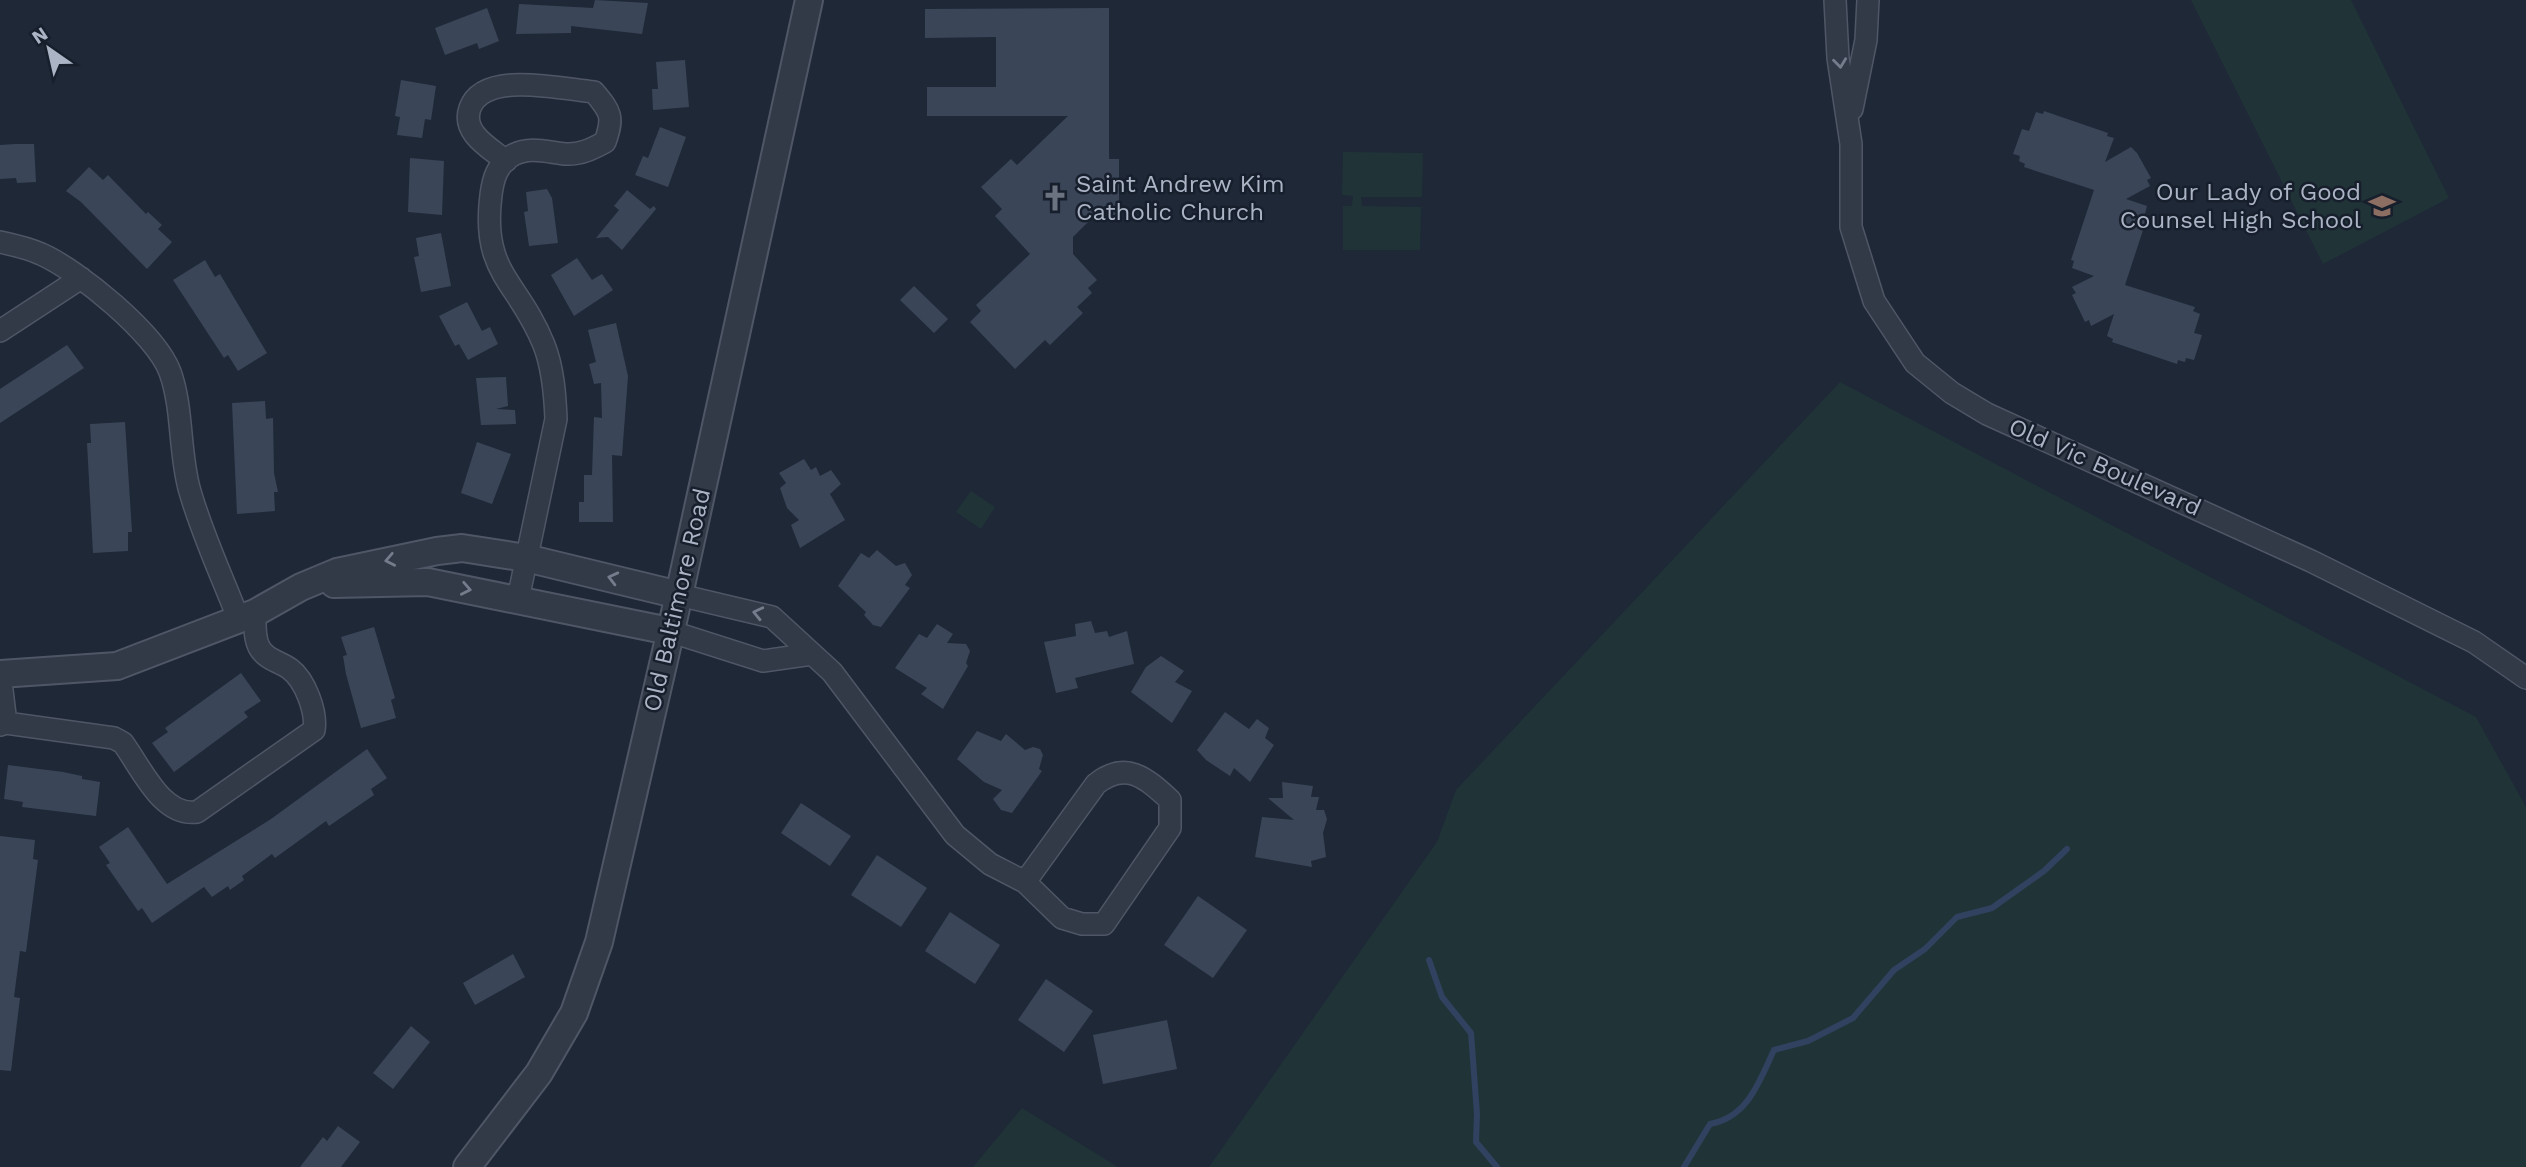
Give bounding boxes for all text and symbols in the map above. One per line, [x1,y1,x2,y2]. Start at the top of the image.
north arrow [14,14,84,84]
text: N [28,22,52,49]
one-way arrow [1832,57,1847,69]
place label: Saint Andrew Kim Catholic Church [1076,170,1285,226]
place label: Our Lady of Good Counsel High School [2120,178,2362,234]
church icon: Saint Andrew Kim Catholic Church [1040,183,1070,213]
school or university icon: Our Lady of Good Counsel High School [2367,191,2397,221]
street label: Old Vic Boulevard [2005,412,2205,522]
street label: Old Baltimore Road [638,486,716,714]
one-way arrow [384,552,396,567]
one-way arrow [607,572,619,587]
one-way arrow [460,581,472,596]
one-way arrow [753,607,765,622]

